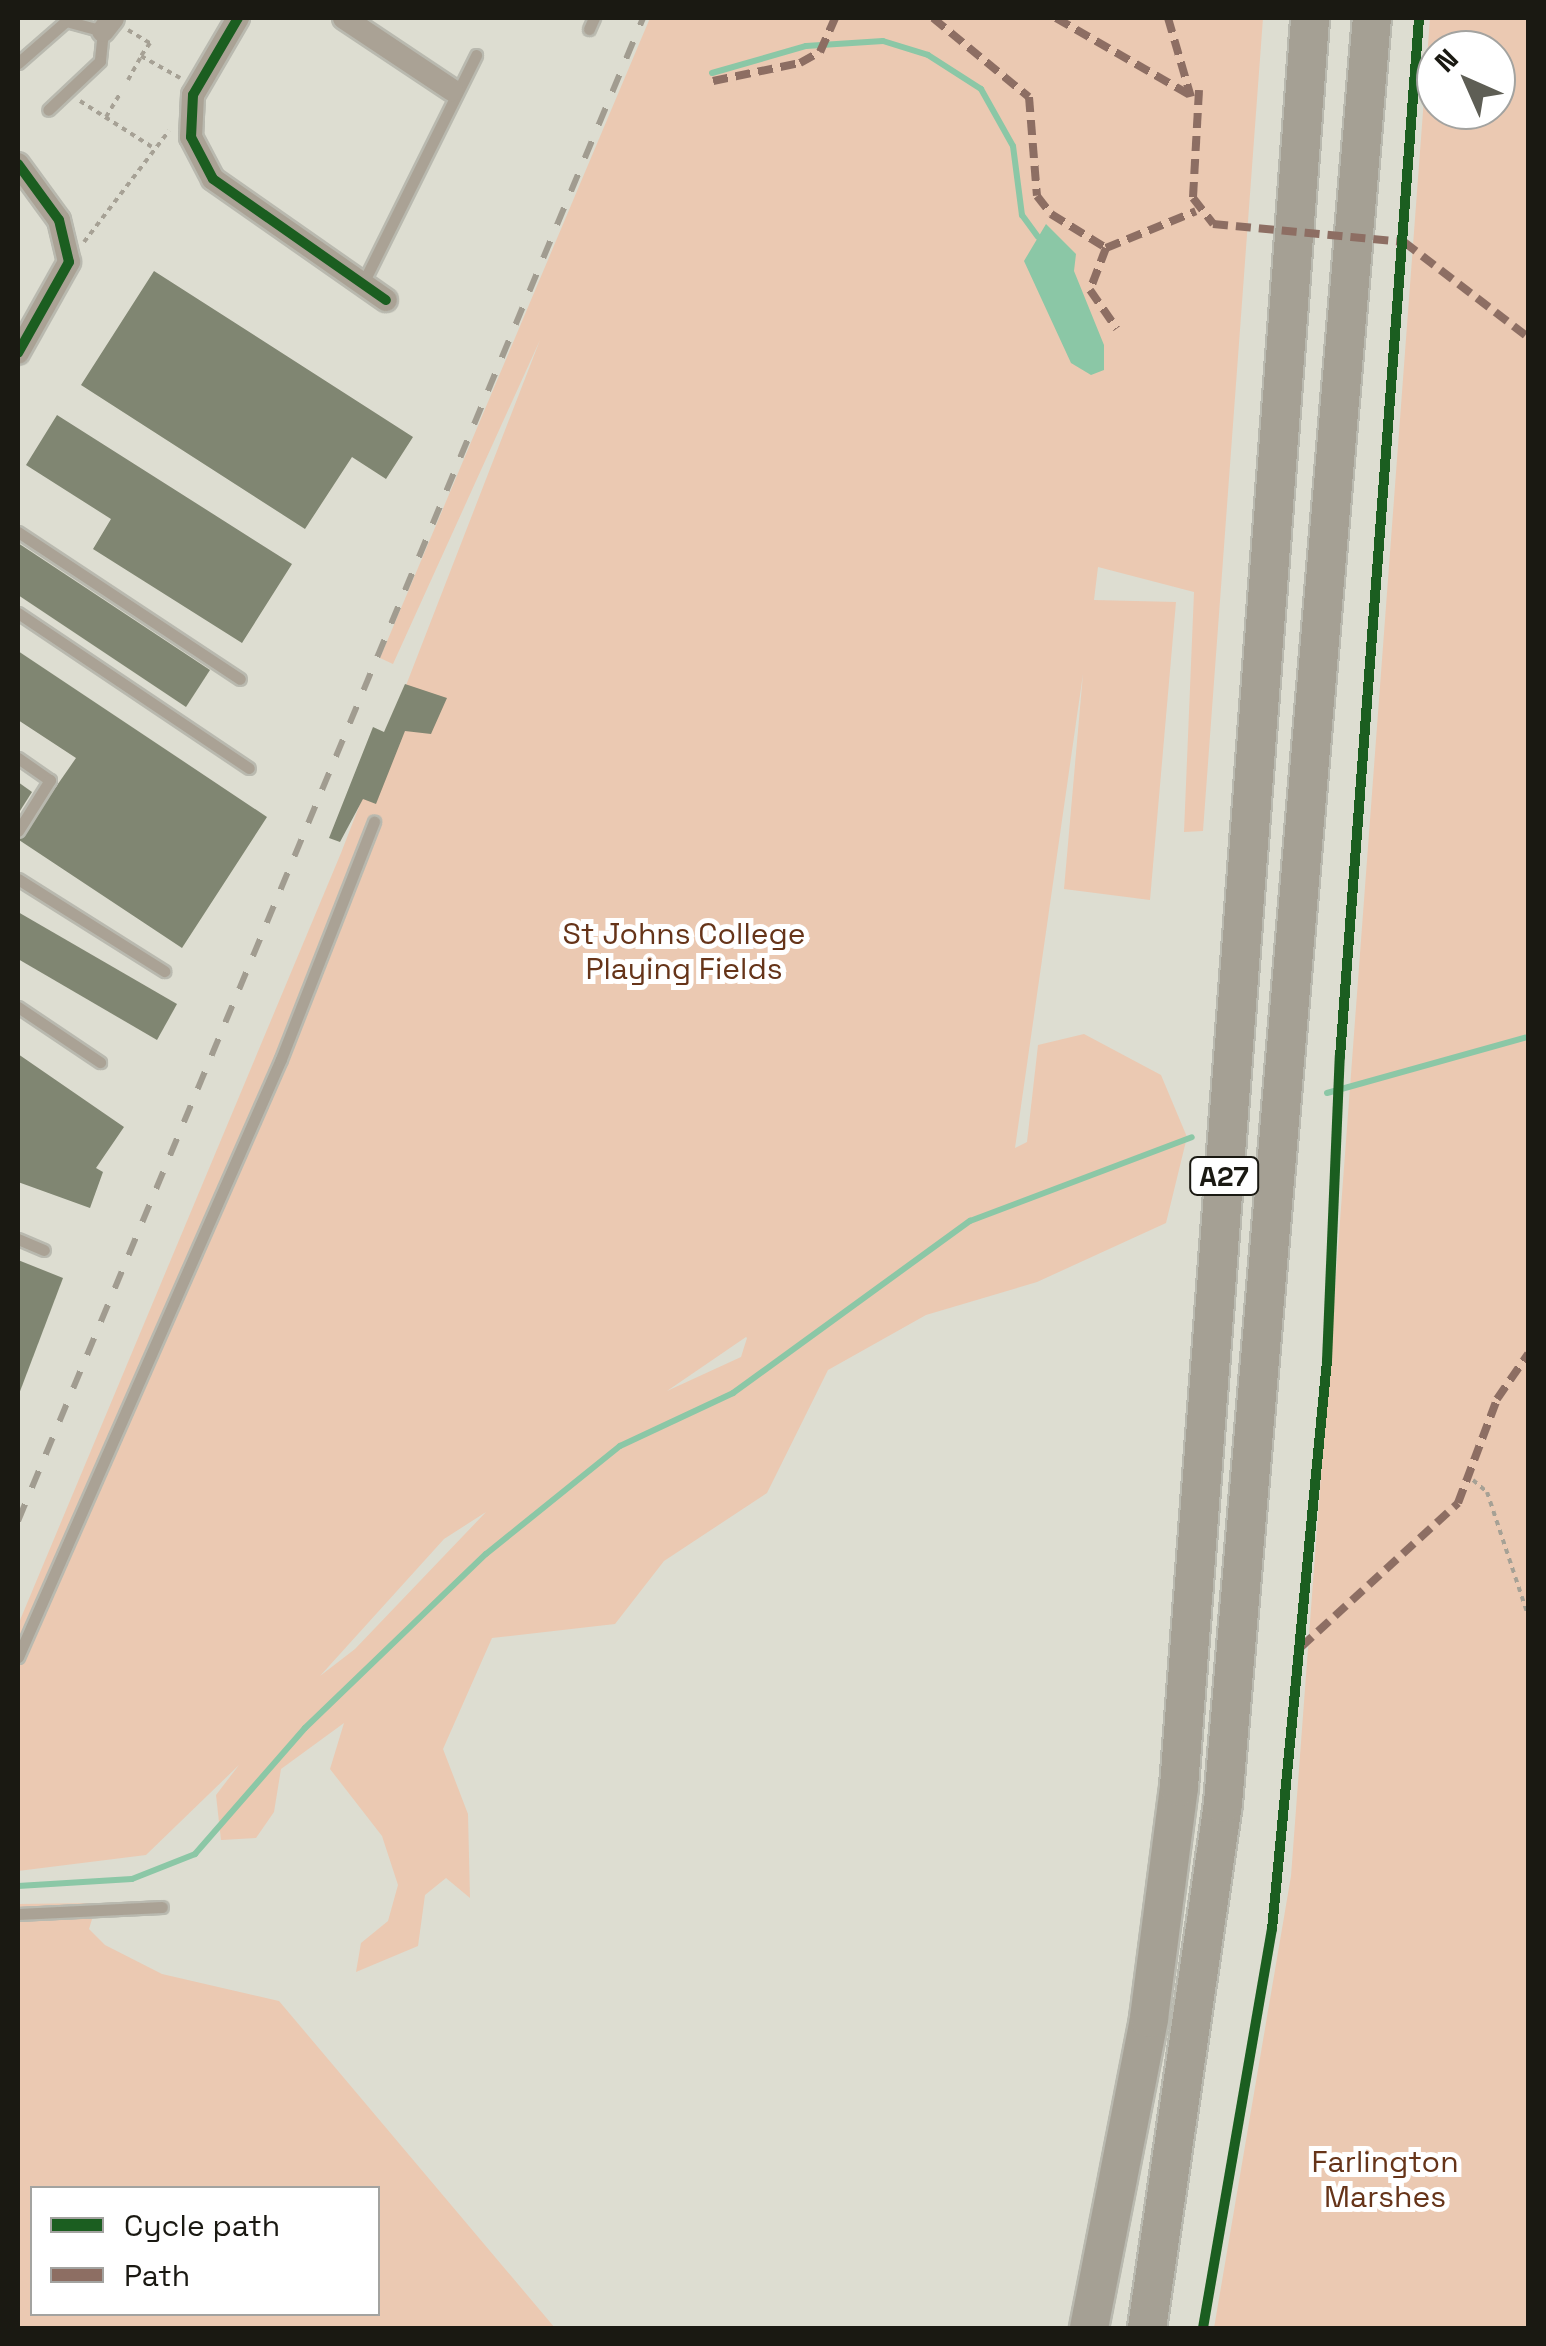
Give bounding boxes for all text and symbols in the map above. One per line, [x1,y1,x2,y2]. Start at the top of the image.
north arrow [1416,30,1516,130]
text: N [1427,41,1466,80]
park label: St Johns College Playing Fields [562,916,806,986]
road number: A27 [1189,1153,1259,1199]
park label: Farlington Marshes [1311,2144,1459,2214]
legend [30,2186,380,2316]
text: Cycle path [124,2206,280,2245]
text: Path [124,2256,190,2295]

